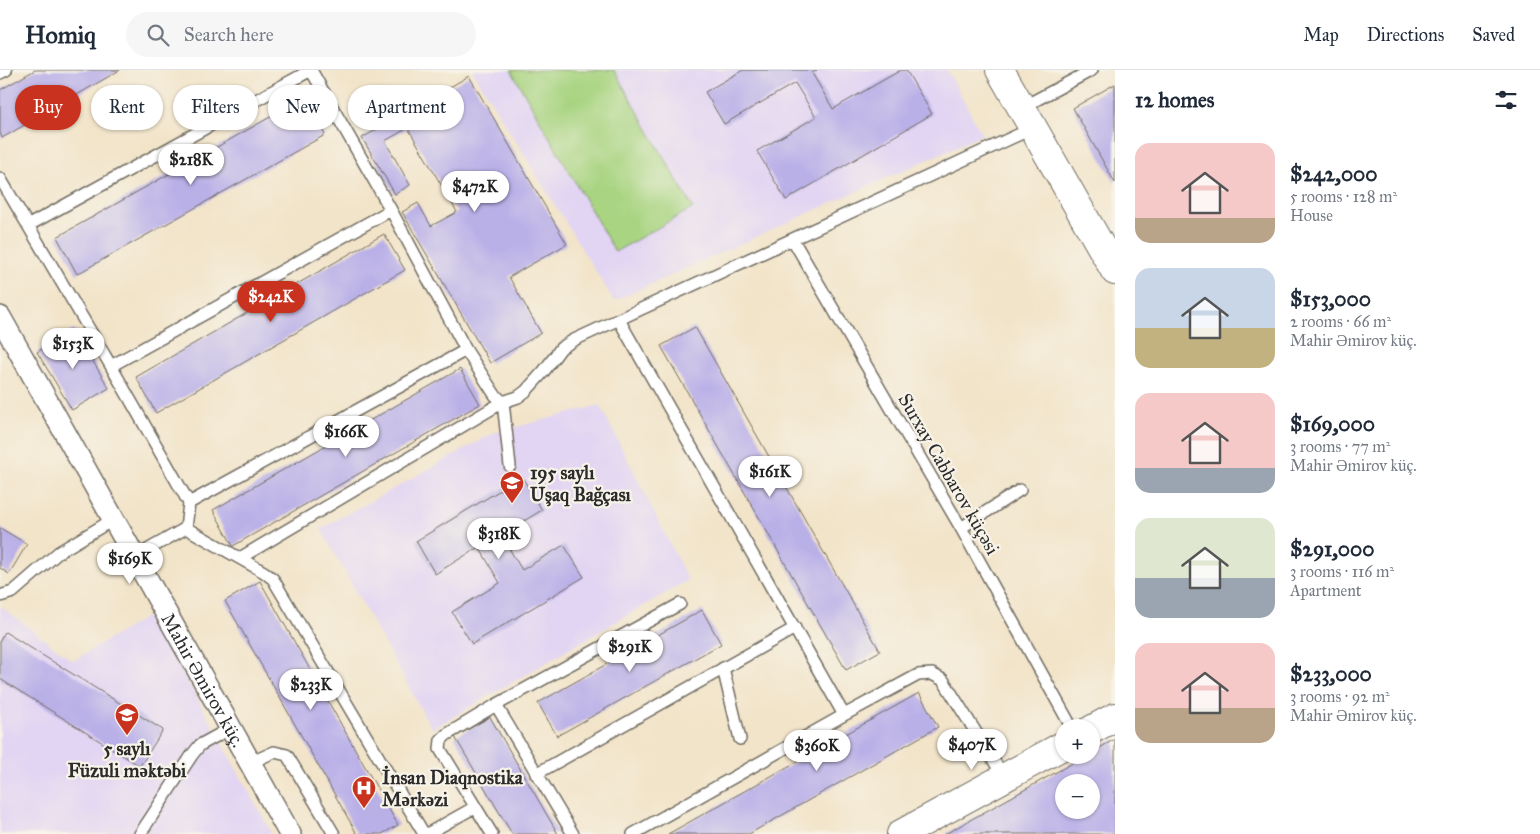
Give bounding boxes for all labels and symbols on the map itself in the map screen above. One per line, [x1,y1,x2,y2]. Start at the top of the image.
pin: $218K [156,144,226,186]
pin: $472K [440,170,510,213]
pin: $242K [236,280,306,323]
pin: $153K [38,328,108,370]
street label: Surxay Cabbarov küçəsi [893,389,1005,559]
pin: $166K [311,416,381,458]
pin: $161K [735,456,805,498]
place label: 195 saylı Uşaq Bağçası [530,461,632,507]
school or university icon: 195 saylı Uşaq Bağçası [499,470,525,504]
pin: $318K [464,518,534,560]
pin: $169K [95,542,165,585]
street label: Mahir Əmirov küç. [157,609,250,751]
pin: $291K [595,630,665,673]
pin: $233K [276,668,346,711]
school or university icon: 5 saylı Füzuli məktəbi [114,702,140,736]
pin: $407K [937,728,1007,771]
pin: $360K [782,730,852,772]
place label: 5 saylı Füzuli məktəbi [68,737,187,782]
place label: İnsan Diaqnostika Mərkəzi [382,765,524,811]
hospital icon: İnsan Diaqnostika Mərkəzi [351,775,377,809]

